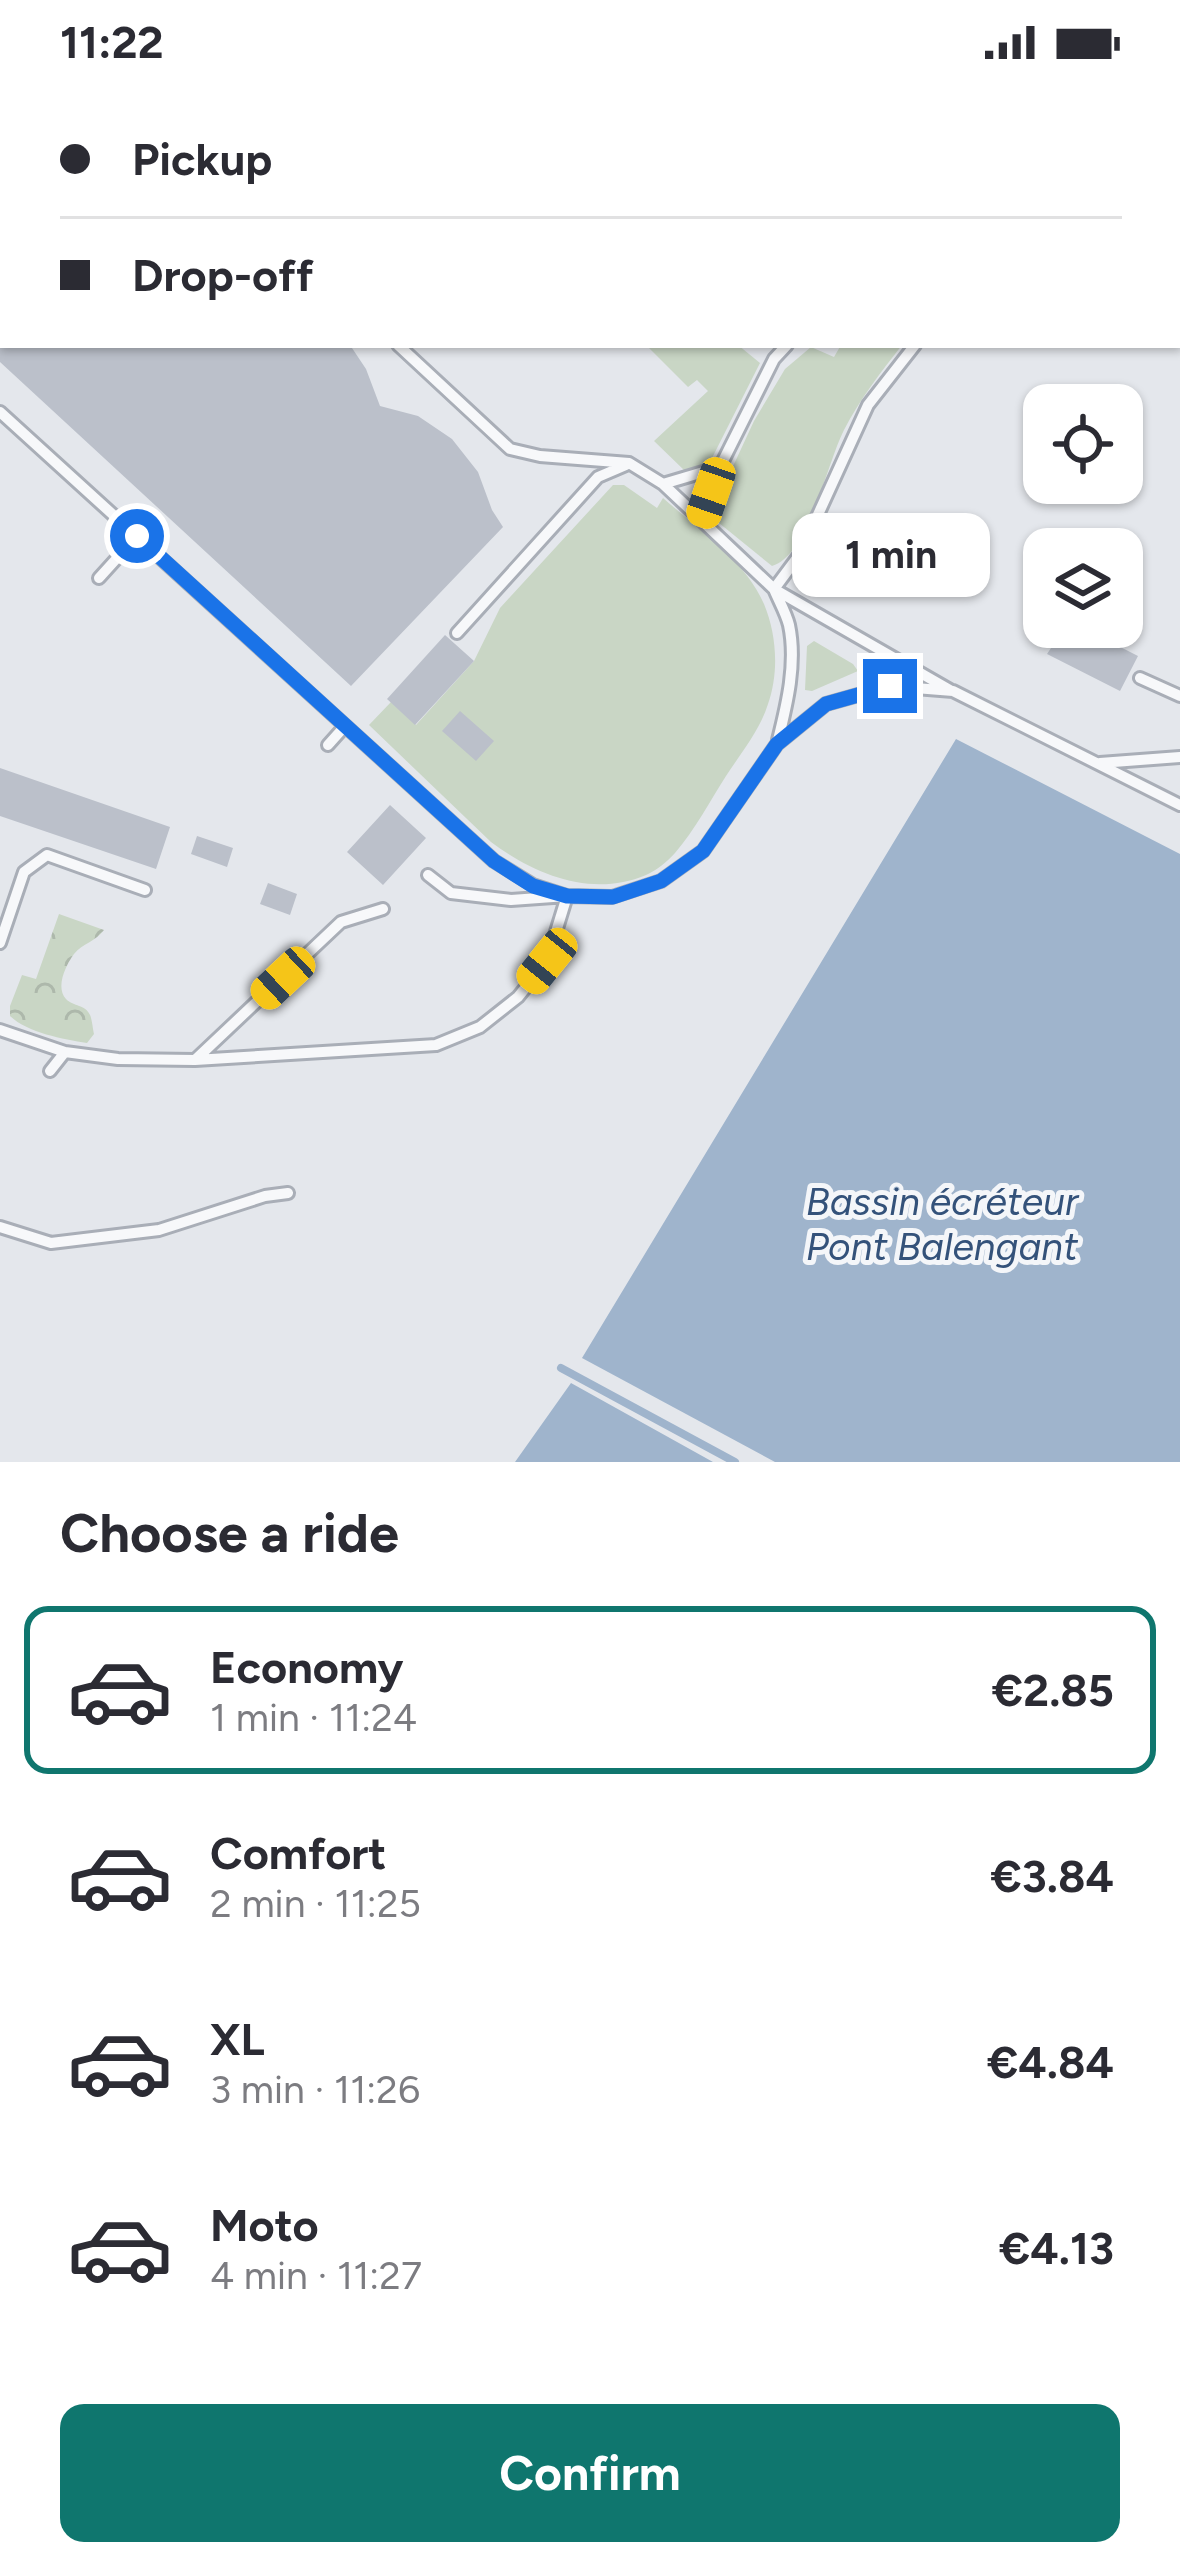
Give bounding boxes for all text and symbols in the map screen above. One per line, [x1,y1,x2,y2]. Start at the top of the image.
text: 11:22 [60,15,164,69]
text: Pickup [132,132,272,186]
text: Drop-off [132,248,314,302]
map controls [1023,384,1143,648]
button: locate [1023,384,1143,504]
car [682,453,740,533]
route start [110,509,164,563]
callout: 1 min [791,512,989,596]
button: layers [1023,528,1143,648]
text: 1 min [845,531,937,578]
route end [863,659,917,713]
car [510,922,584,1000]
car [244,940,322,1016]
water label: Bassin écréteur Pont Balengant [806,1178,1080,1270]
text: Choose a ride [60,1501,399,1566]
icon: car [66,1636,174,1744]
text: Economy [210,1640,403,1694]
text: €2.85 [992,1663,1114,1717]
text: 1 min · 11:24 [210,1694,417,1741]
icon: car [66,1822,174,1930]
text: Comfort [210,1826,386,1880]
text: €3.84 [991,1849,1114,1903]
text: 2 min · 11:25 [210,1880,421,1927]
icon: car [66,2008,174,2116]
text: XL [210,2012,265,2066]
text: €4.84 [987,2035,1114,2089]
text: 3 min · 11:26 [210,2066,420,2113]
icon: car [66,2194,174,2302]
text: Moto [210,2198,319,2252]
text: €4.13 [999,2221,1114,2275]
text: 4 min · 11:27 [210,2252,422,2299]
button: Confirm [60,2404,1120,2542]

